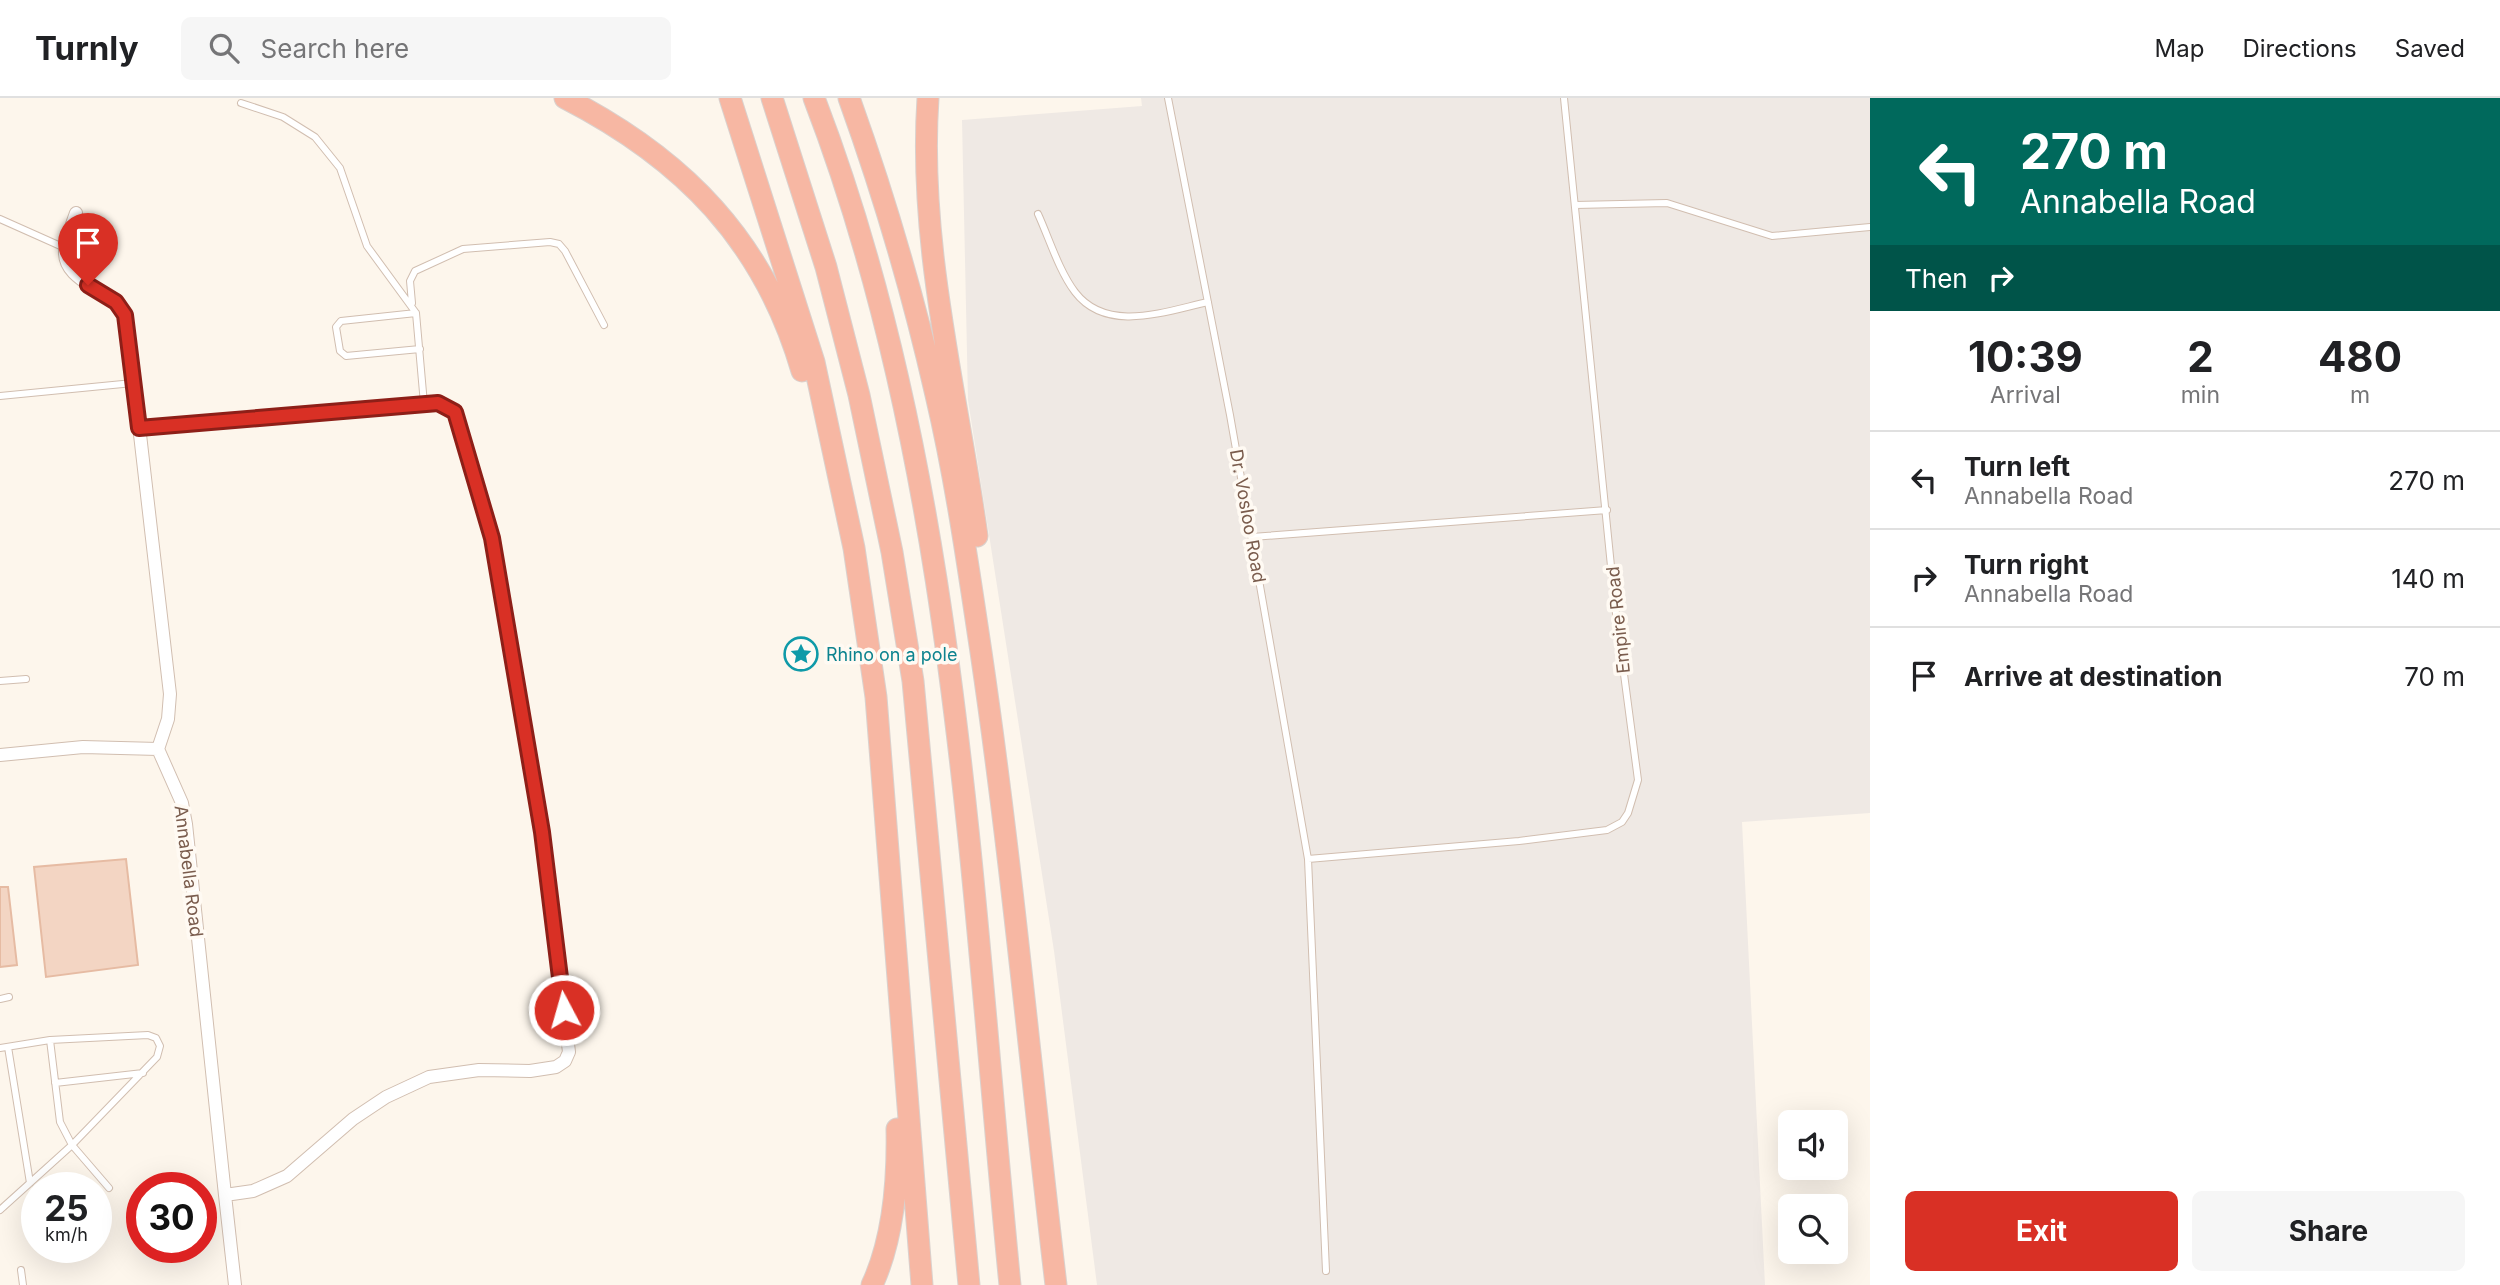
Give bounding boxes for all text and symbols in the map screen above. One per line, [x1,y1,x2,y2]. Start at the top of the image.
search box [181,17,671,80]
text: Turnly [35,28,139,68]
icon: search [205,29,243,67]
text: Search here [261,33,409,64]
text: Map [2155,34,2204,63]
text: Directions [2242,34,2357,63]
text: Saved [2395,34,2465,63]
text: 270 m [2020,122,2168,181]
icon: left [1905,126,1996,217]
text: Annabella Road [2020,182,2256,221]
pin [58,213,118,285]
icon: arrive [69,224,107,262]
icon: right [1982,259,2020,297]
text: Then [1905,263,1968,294]
text: 10:39 [1968,331,2083,382]
text: 2 [2187,331,2214,382]
text: 480 [2318,331,2402,382]
text: Arrival [1990,381,2061,409]
text: min [2181,381,2220,409]
text: m [2350,381,2370,409]
street label: Dr. Vosloo Road [1226,448,1270,584]
text: Turn left [1964,451,2070,482]
icon: left [1905,461,1943,499]
text: 270 m [2388,465,2465,496]
text: Annabella Road [1964,482,2133,510]
text: Turn right [1964,549,2089,580]
icon: right [1905,559,1943,597]
text: 140 m [2391,563,2465,594]
street label: Empire Road [1602,565,1634,675]
text: Annabella Road [1964,580,2133,608]
place icon: Rhino on a pole [782,635,820,673]
place label: Rhino on a pole [826,644,957,665]
icon: arrive [1905,657,1943,695]
text: Arrive at destination [1964,661,2223,692]
text: 70 m [2404,661,2465,692]
street label: Annabella Road [170,804,208,938]
position arrow [527,973,601,1047]
map controls [1778,1110,1848,1264]
button: sound [1778,1110,1848,1180]
speed limit sign: 30 [126,1172,217,1263]
text: 25 [44,1187,89,1229]
button: Exit [1905,1191,2178,1271]
button: Share [2192,1191,2465,1271]
button: search [1778,1194,1848,1264]
text: km/h [45,1224,88,1245]

